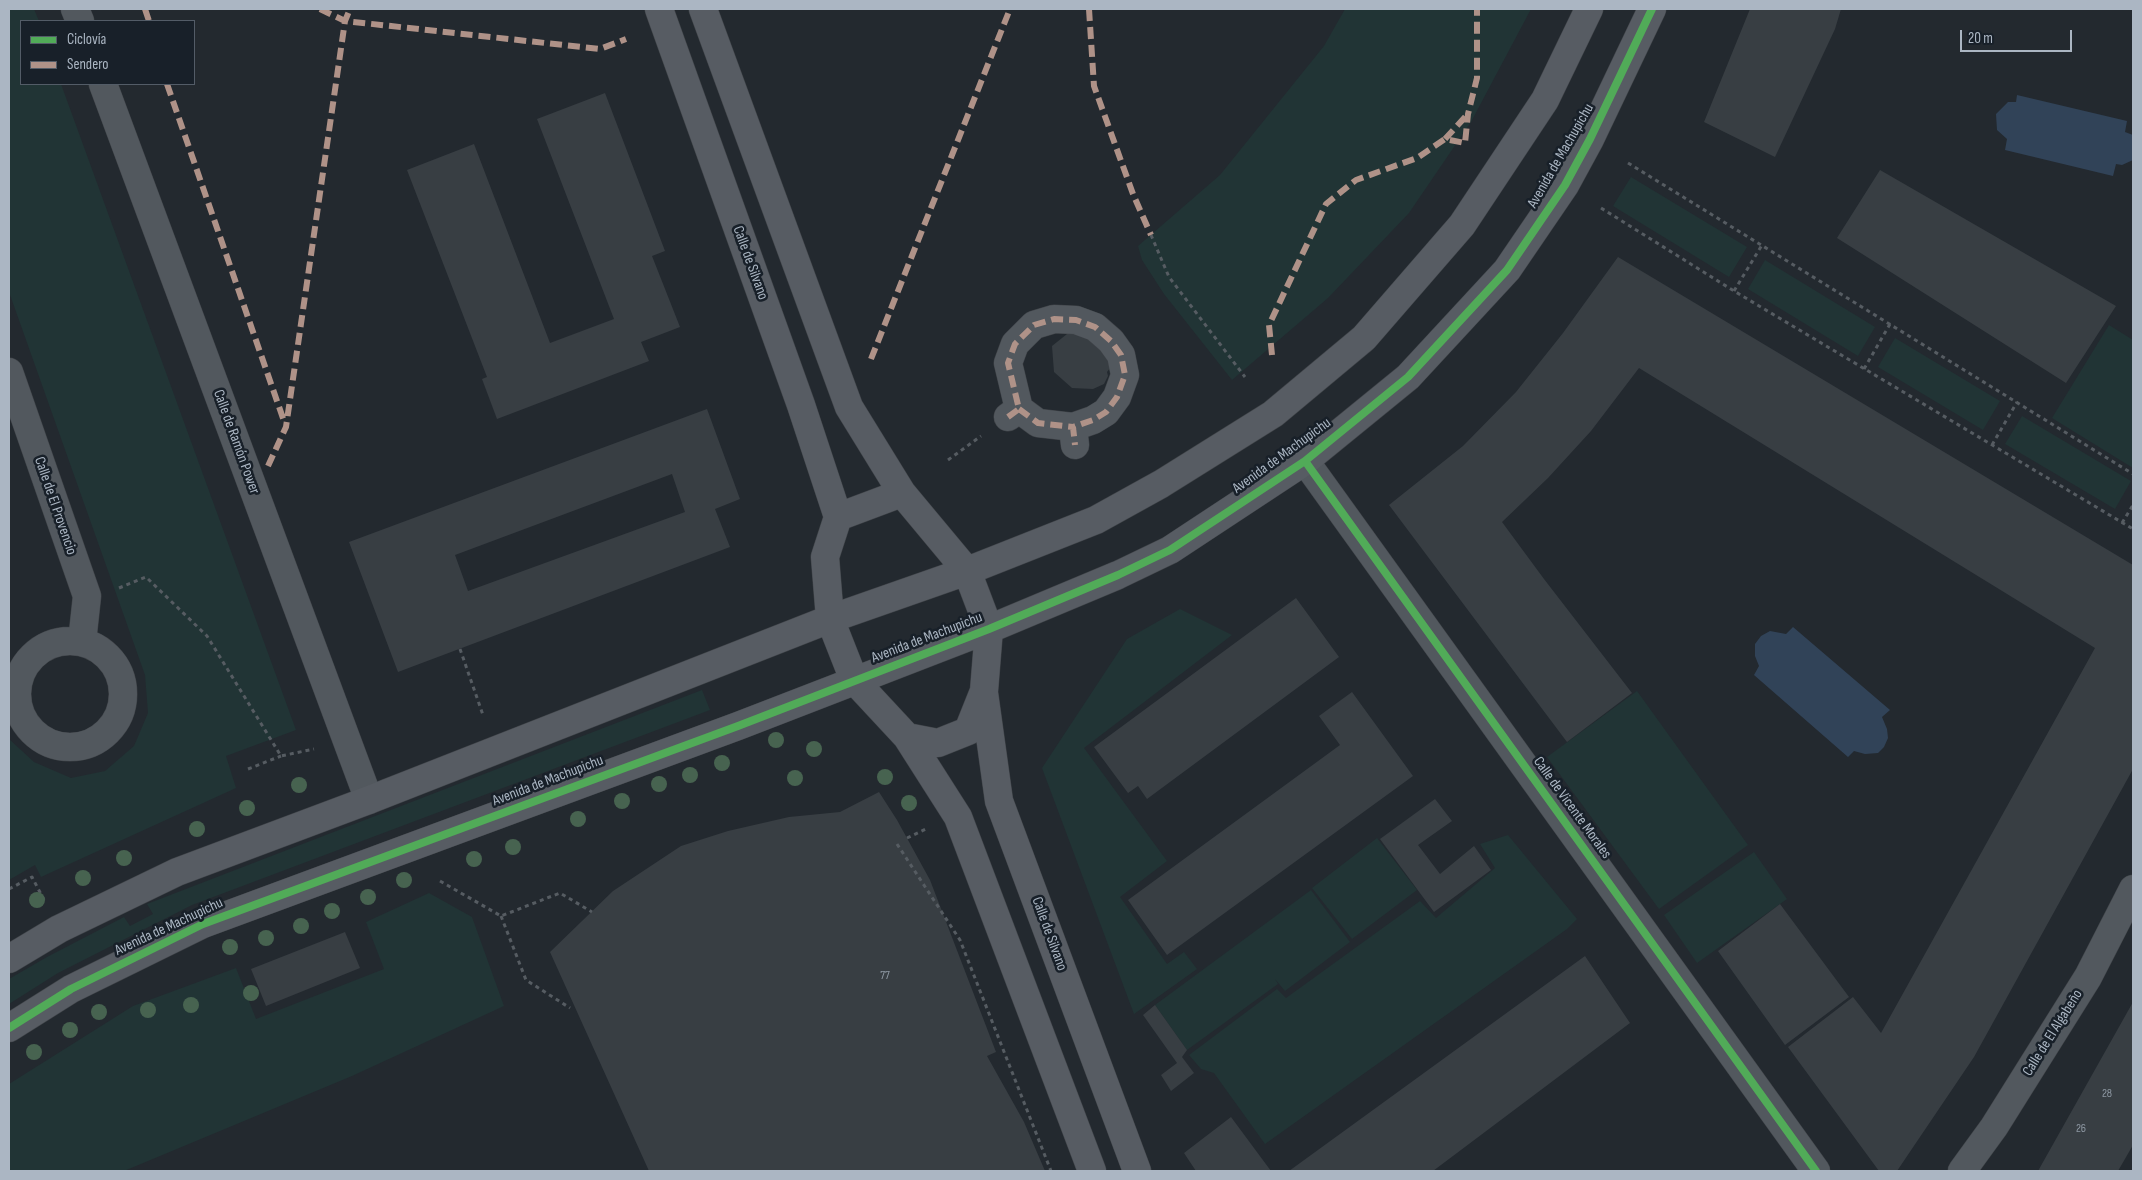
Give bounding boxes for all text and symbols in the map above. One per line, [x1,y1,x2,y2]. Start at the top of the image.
legend [20,20,195,85]
scale bar [1962,20,2074,52]
text: 20 m [1968,29,1993,48]
text: Ciclovía [67,30,106,49]
text: Sendero [67,55,108,74]
street label: Avenida de Machupichu [1524,101,1598,211]
street label: Calle de Silvano [728,224,772,302]
street label: Calle de Ramón Power [209,387,263,497]
street label: Avenida de Machupichu [1229,414,1335,498]
street label: Calle de El Provencio [30,455,80,557]
street label: Avenida de Machupichu [869,609,985,667]
street label: Avenida de Machupichu [490,752,606,810]
street label: Calle de Vicente Morales [1529,754,1615,862]
street label: Avenida de Machupichu [112,894,226,960]
street label: Calle de Silvano [1027,895,1071,973]
house number: 77 [880,969,890,983]
street label: Calle de El Algabeño [2019,986,2087,1080]
house number: 28 [2102,1087,2112,1101]
house number: 26 [2076,1122,2086,1136]

